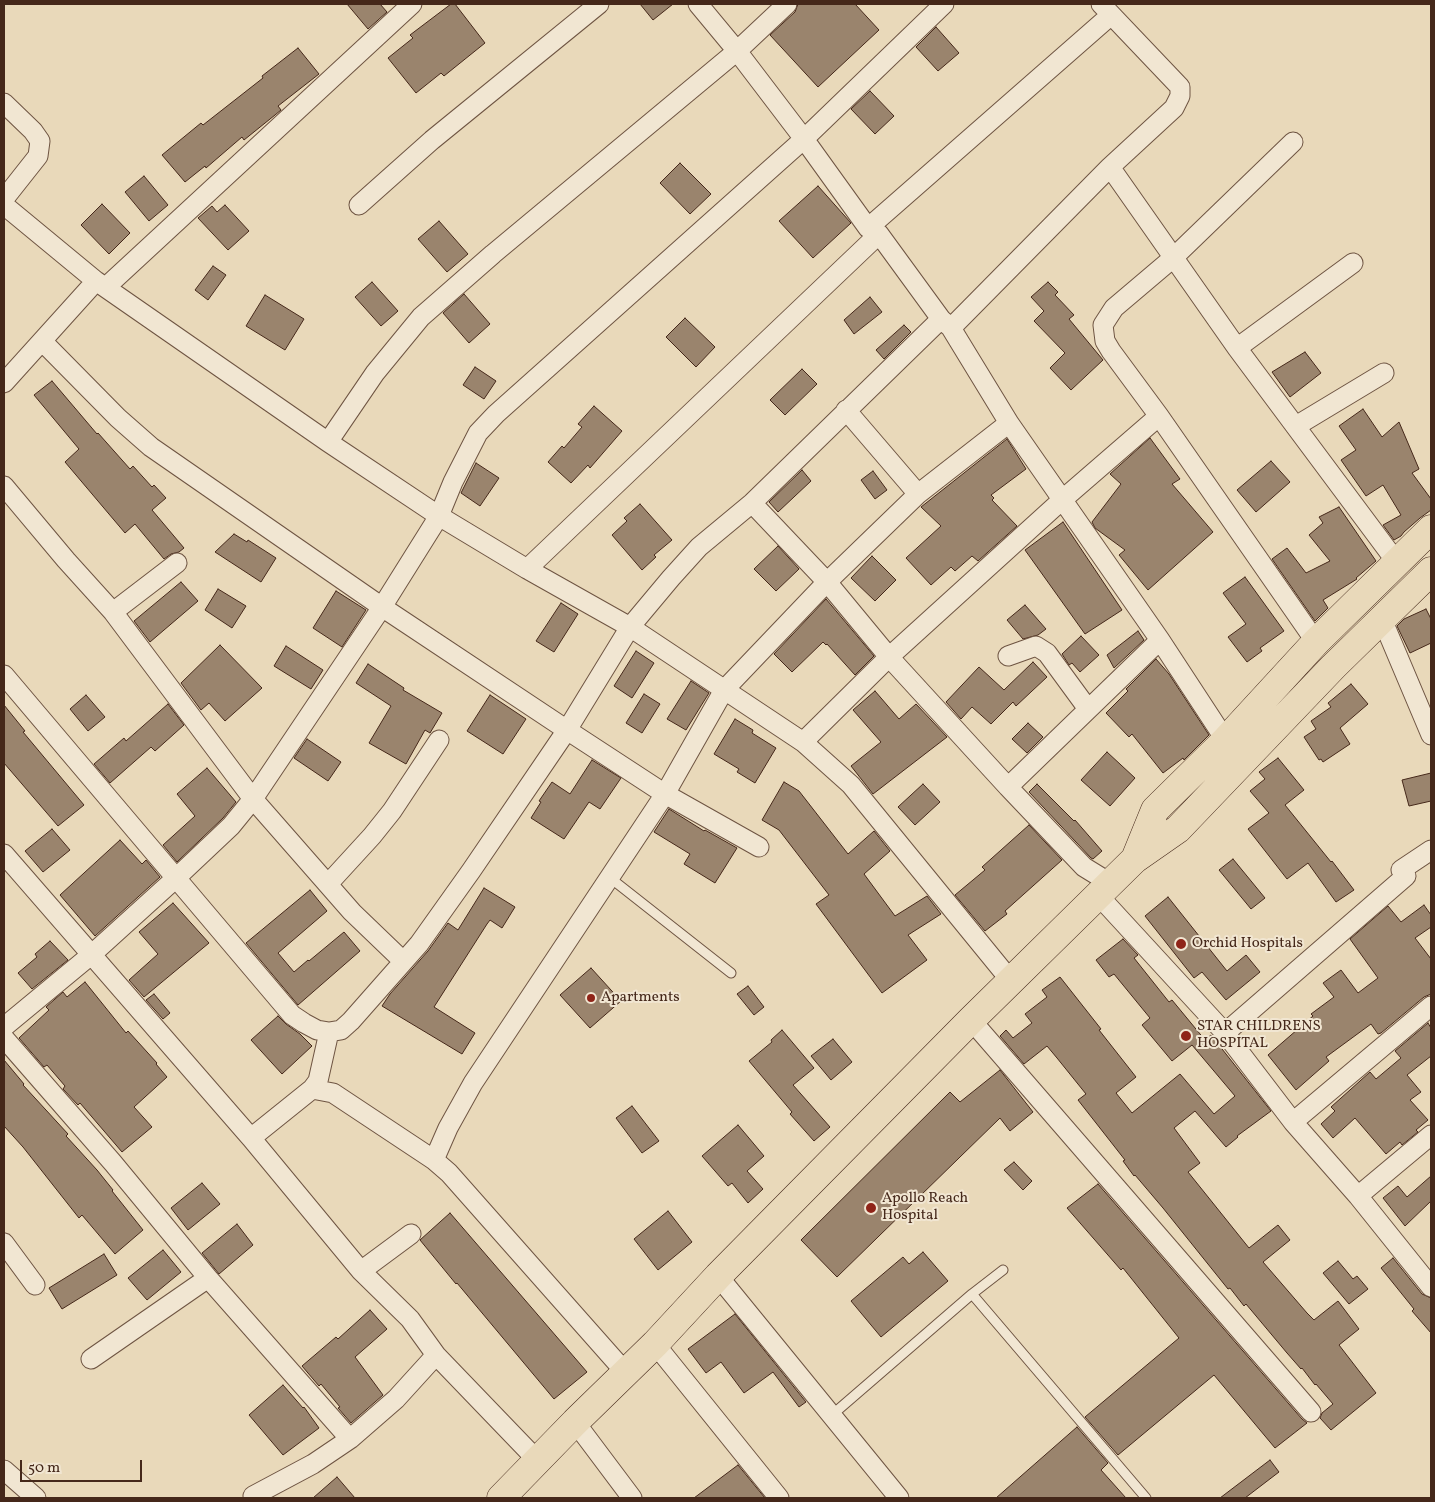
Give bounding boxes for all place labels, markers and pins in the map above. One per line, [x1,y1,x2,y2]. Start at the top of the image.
place label: Orchid Hospitals [1192,935,1303,953]
marker: Orchid Hospitals [1174,937,1188,951]
place label: Apartments [601,989,680,1007]
marker: Apartments [585,992,597,1004]
place label: STAR CHILDRENS HOSPITAL [1197,1018,1321,1053]
marker: STAR CHILDRENS HOSPITAL [1179,1029,1193,1043]
place label: Apollo Reach Hospital [882,1190,968,1225]
marker: Apollo Reach Hospital [864,1201,878,1215]

